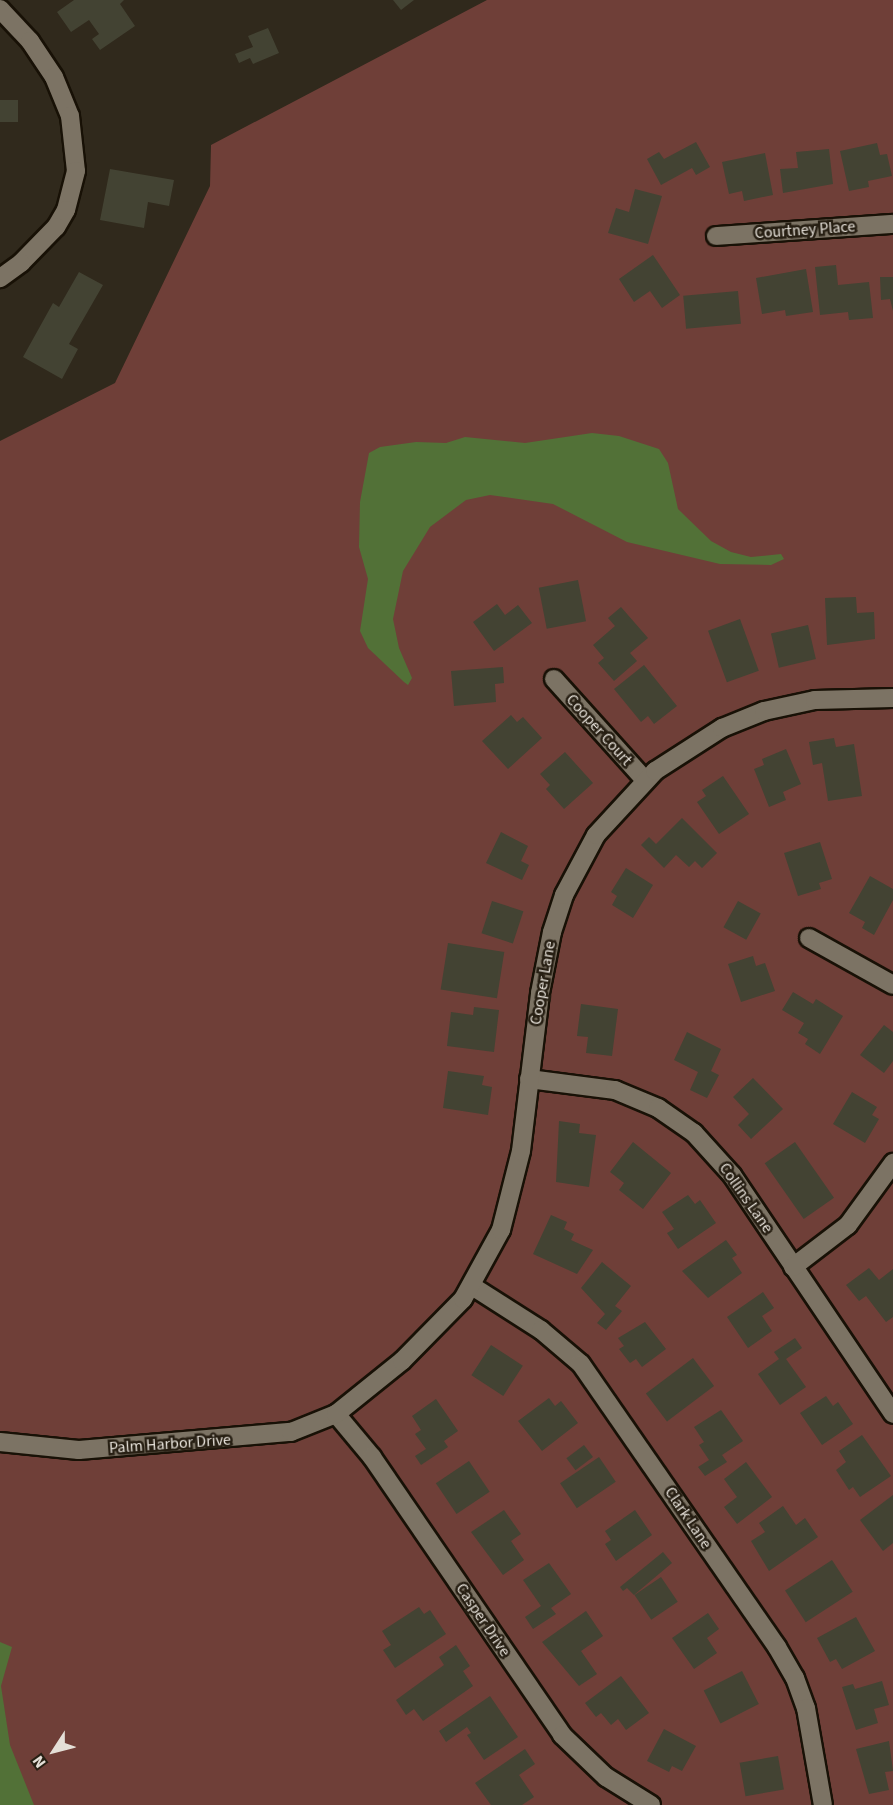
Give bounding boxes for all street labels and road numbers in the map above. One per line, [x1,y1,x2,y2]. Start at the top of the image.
street label: Courtney Place [754,217,856,243]
street label: Cooper Court [562,690,636,770]
street label: Cooper Lane [526,940,560,1026]
street label: Collins Lane [715,1159,777,1237]
street label: Palm Harbor Drive [108,1430,232,1458]
street label: Clark Lane [660,1483,716,1553]
street label: Casper Drive [452,1580,514,1660]

